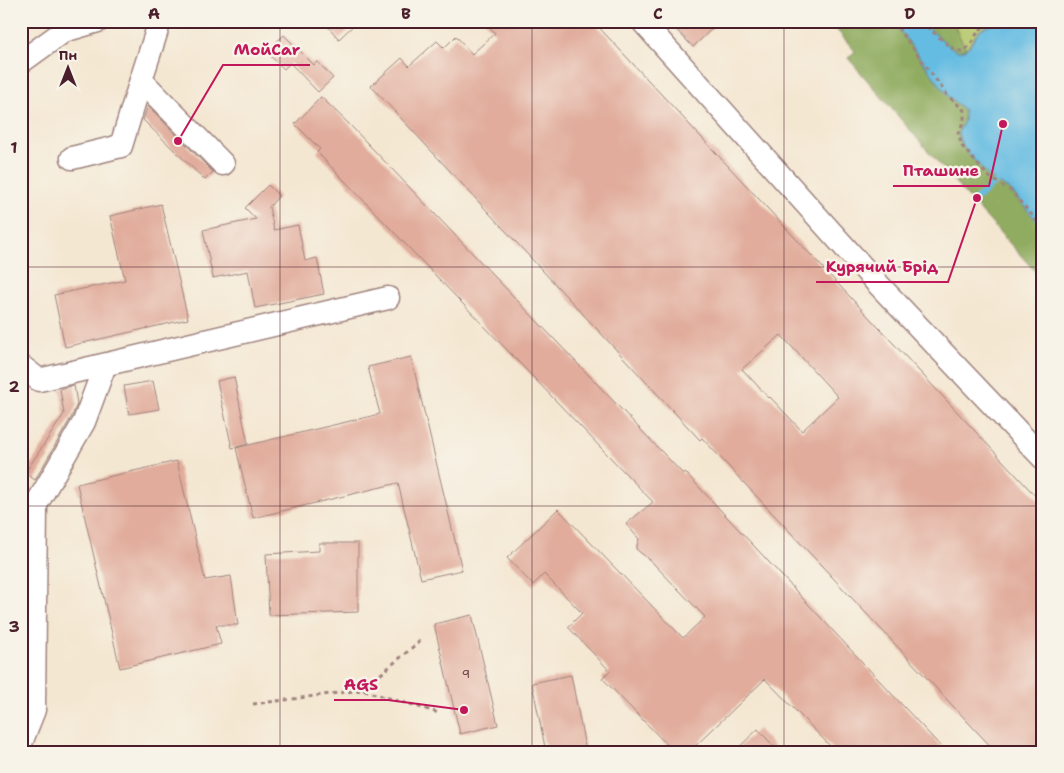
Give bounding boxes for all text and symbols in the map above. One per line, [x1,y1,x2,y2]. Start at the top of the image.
text: A [148,3,160,24]
text: B [401,3,411,24]
text: C [653,3,663,24]
text: D [904,3,916,24]
callout: МойCar [223,34,310,65]
text: МойCar [234,39,301,60]
north arrow [42,42,92,92]
text: Пн [59,46,77,64]
text: 1 [10,137,18,158]
callout: Пташине [893,155,989,186]
text: Пташине [903,160,980,181]
callout: Курячий Брід [816,251,948,282]
text: Курячий Брід [826,256,939,277]
text: 2 [8,376,20,397]
text: 3 [8,616,20,637]
house number: 9 [462,666,470,682]
callout: AGS [334,669,388,700]
text: AGS [344,674,378,695]

